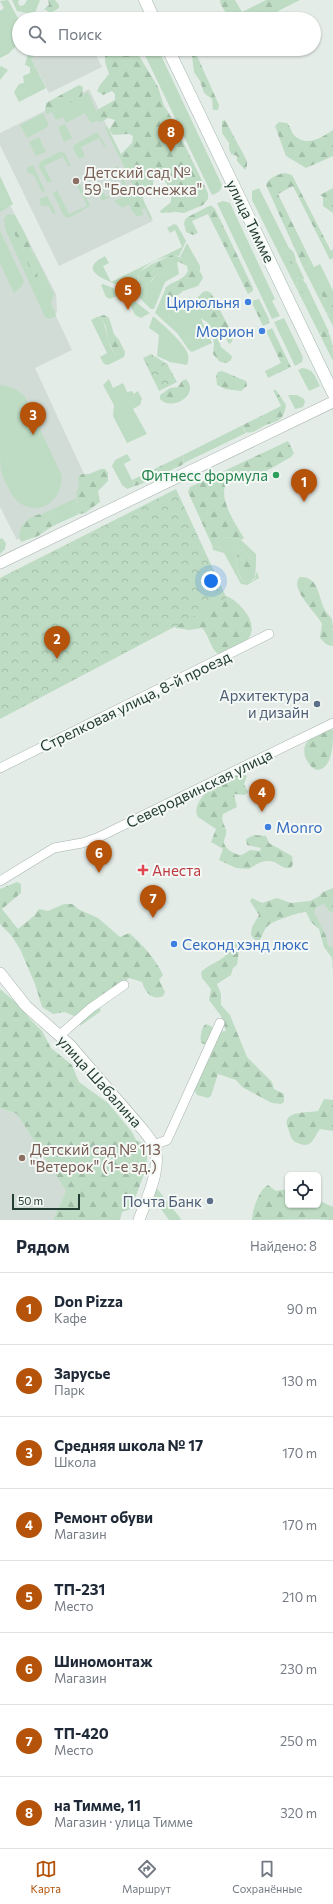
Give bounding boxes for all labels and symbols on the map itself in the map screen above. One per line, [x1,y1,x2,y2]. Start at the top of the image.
pin: 8 [158,119,184,152]
place label: Детский сад № 59 "Белоснежка" [84,163,202,198]
marker: Детский сад № 59 "Белоснежка" [71,176,81,186]
street label: улица Тимме [223,177,279,266]
pin: 5 [115,277,141,310]
place label: Цирюльня [166,293,240,311]
marker: Цирюльня [243,297,253,307]
place label: Морион [196,322,254,340]
marker: Морион [257,326,267,336]
pin: 3 [20,402,46,435]
place label: Фитнесс формула [142,466,268,484]
pin: 1 [291,469,317,502]
marker: Фитнесс формула [271,470,281,480]
your location [201,571,221,591]
pin: 2 [44,626,70,659]
street label: Стрелковая улица, 8-й проезд [37,647,234,755]
place label: Архитектура и дизайн [219,686,309,721]
marker: Архитектура и дизайн [312,699,322,709]
street label: Северодвинская улица [123,745,275,831]
pin: 4 [249,779,275,812]
place label: Monro [276,818,323,836]
marker: Monro [263,822,273,832]
pin: 6 [86,840,112,873]
place label: Анеста [152,861,201,879]
marker: Анеста [137,864,149,876]
pin: 7 [140,885,166,918]
place label: Секонд хэнд люкс [182,935,309,953]
marker: Секонд хэнд люкс [169,939,179,949]
street label: улица Шабалина [54,1031,146,1131]
place label: Детский сад № 113 "Ветерок" (1-е зд.) [30,1140,161,1175]
marker: Детский сад № 113 "Ветерок" (1-е зд.) [17,1153,27,1163]
scale bar [12,1192,80,1211]
place label: Почта Банк [122,1192,202,1210]
marker: Почта Банк [205,1196,215,1206]

